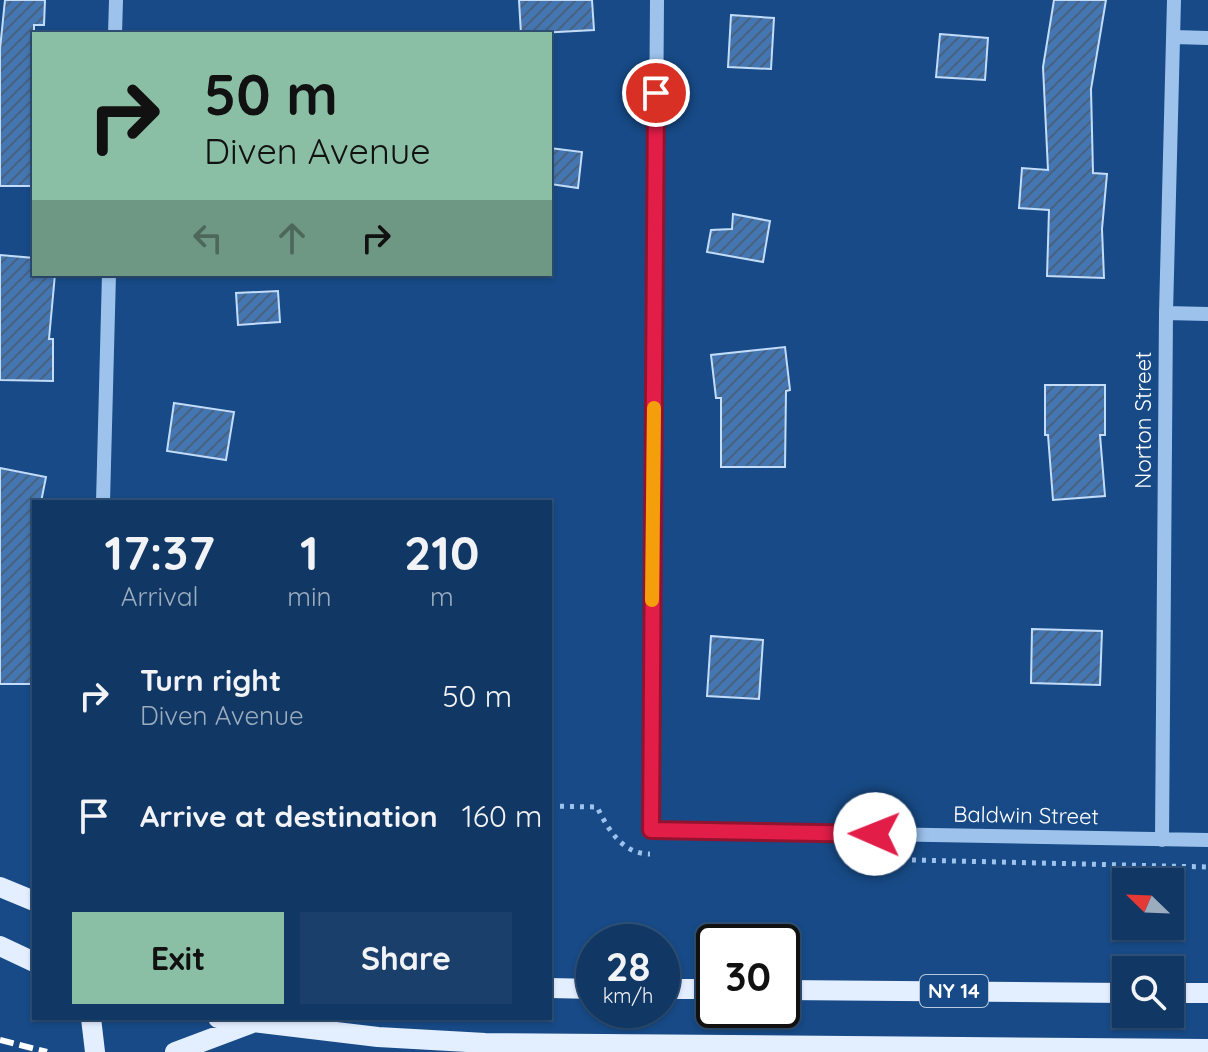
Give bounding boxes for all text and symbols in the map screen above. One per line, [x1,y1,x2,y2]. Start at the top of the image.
text: 50 m [204,59,338,129]
pin [622,59,690,127]
icon: right [72,64,176,168]
icon: arrive [634,71,678,115]
text: Diven Avenue [204,128,431,173]
icon: left [186,216,230,260]
icon: ahead [270,216,314,260]
icon: right [354,216,398,260]
street label: Norton Street [1129,351,1157,489]
text: 17:37 [104,522,215,582]
text: 1 [300,522,319,582]
text: 210 [404,522,480,582]
text: Arrival [121,580,199,613]
text: min [287,580,332,613]
text: m [430,580,454,613]
text: Turn right [140,661,281,699]
icon: right [72,674,116,718]
text: 50 m [442,677,512,715]
text: Diven Avenue [140,699,304,732]
position arrow [833,792,917,876]
icon: arrive [72,794,116,838]
text: Arrive at destination [140,797,438,835]
text: 160 m [462,797,542,835]
street label: Baldwin Street [953,800,1099,830]
north arrow [1112,868,1184,940]
map controls [1112,868,1184,1028]
button: Exit [72,912,284,1004]
button: Share [300,912,512,1004]
speed limit sign: 30 [696,924,800,1028]
text: 28 [606,941,650,991]
button: search [1112,956,1184,1028]
road number: NY 14 [920,975,988,1007]
text: km/h [603,983,653,1008]

